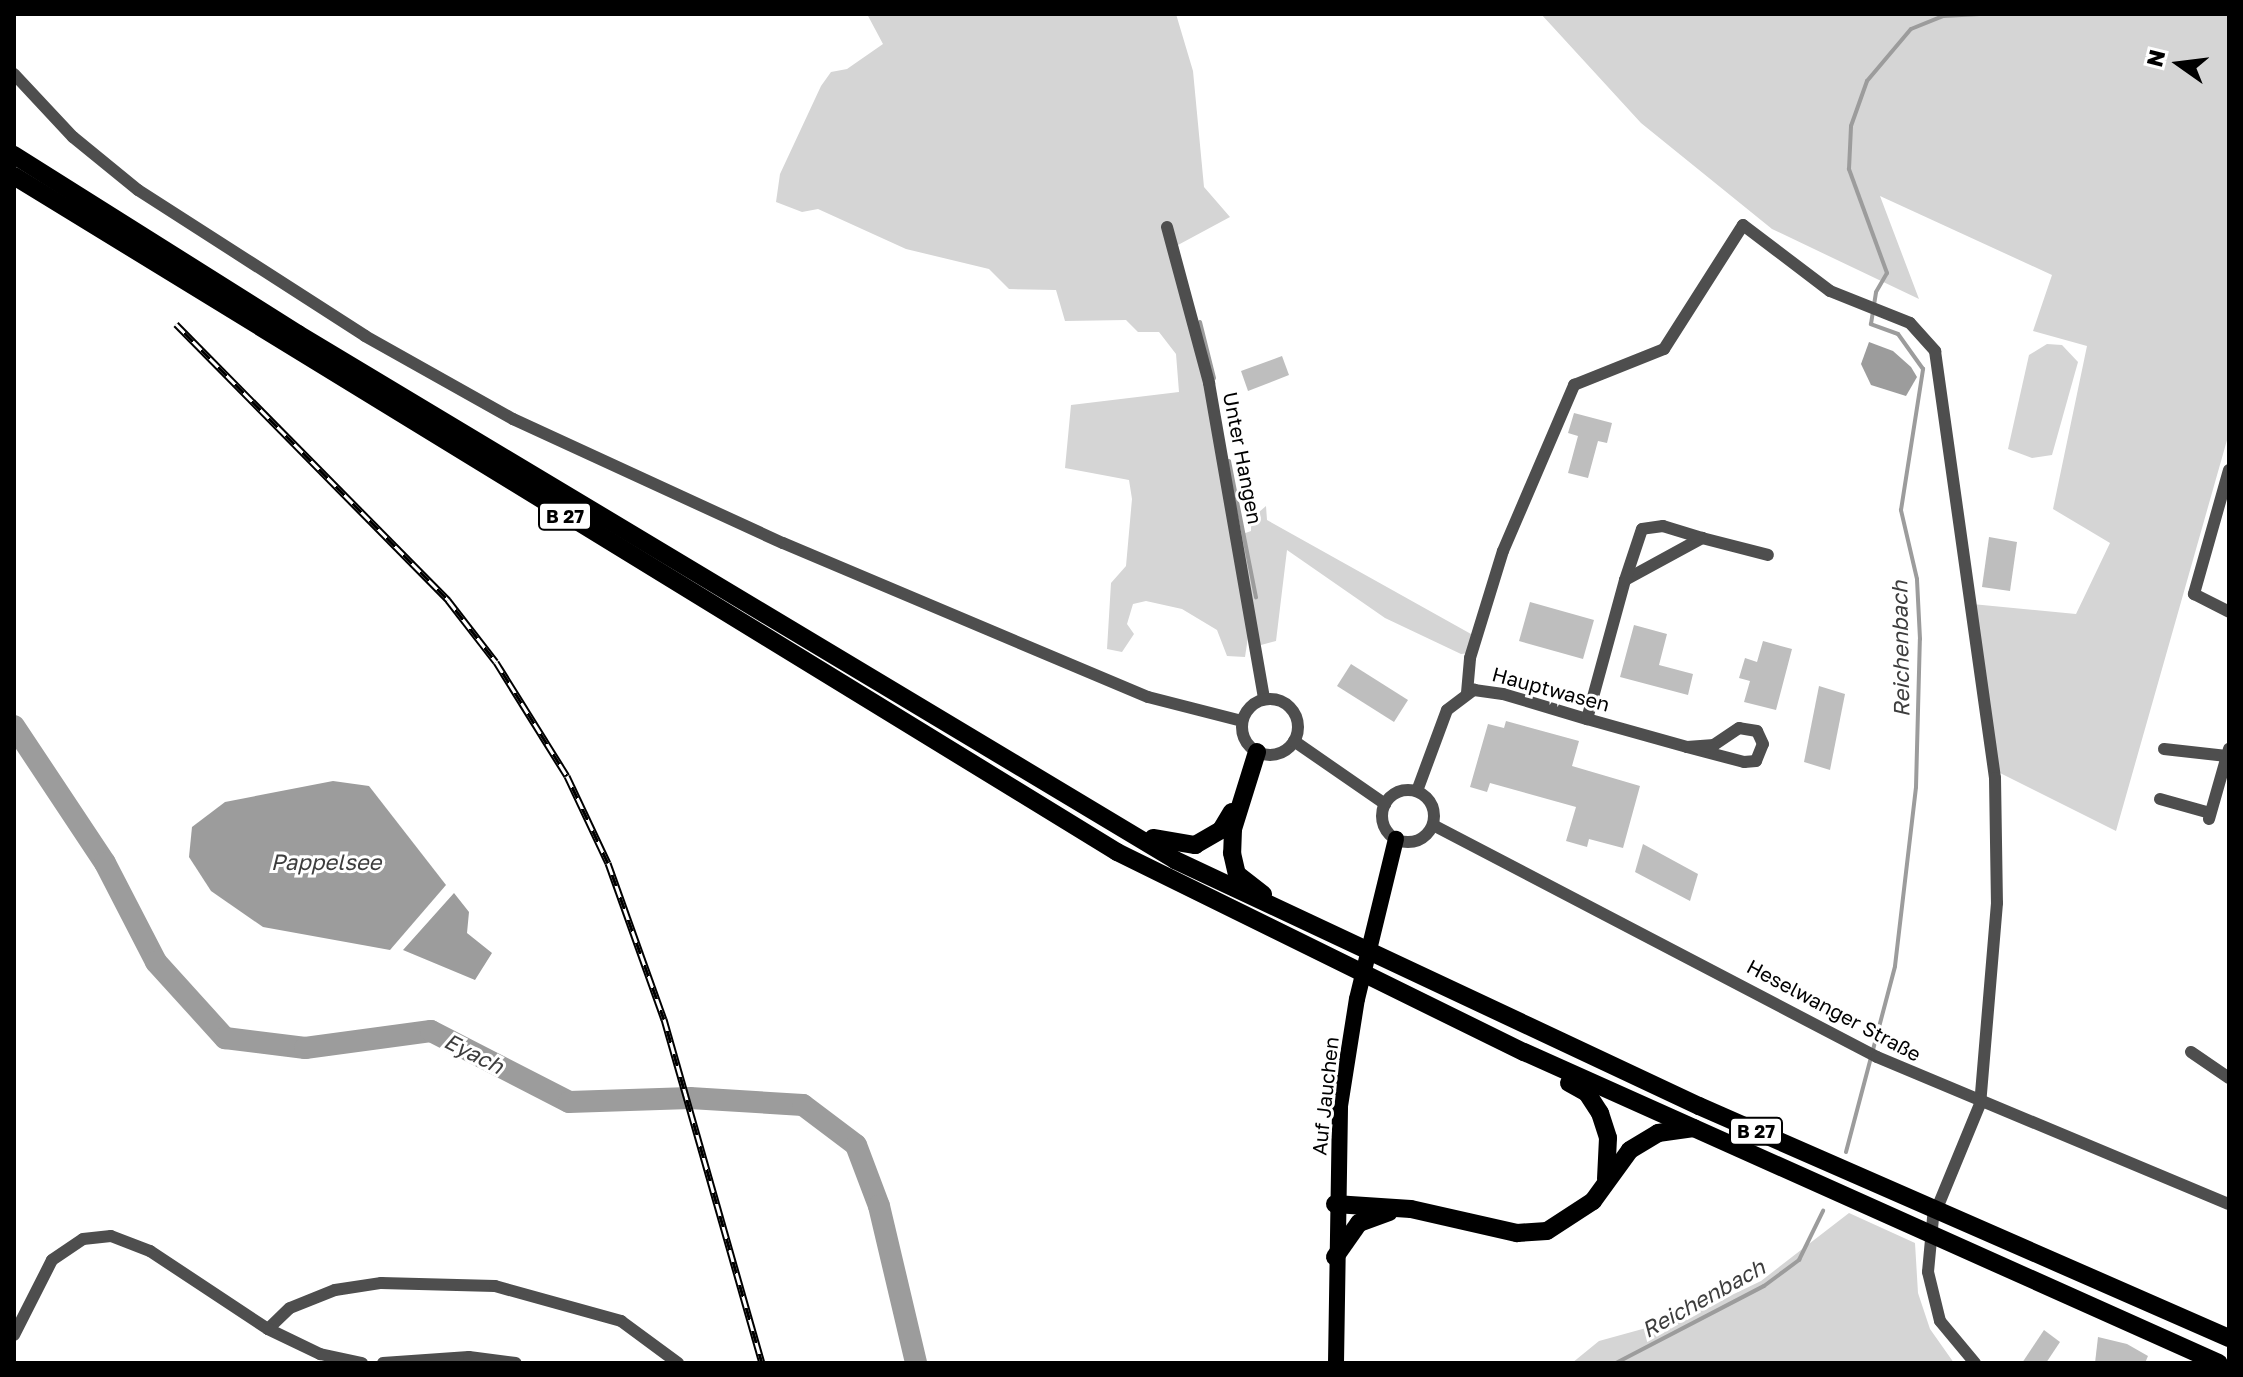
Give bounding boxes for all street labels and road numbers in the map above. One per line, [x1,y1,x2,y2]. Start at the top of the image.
street label: Unter Hangen [1218,390,1268,526]
road number: B 27 [537,502,593,530]
street label: Hauptwasen [1490,662,1612,716]
street label: Heselwanger Straße [1743,954,1925,1066]
street label: Auf Jauchen [1307,1036,1343,1156]
road number: B 27 [1728,1117,1784,1145]

